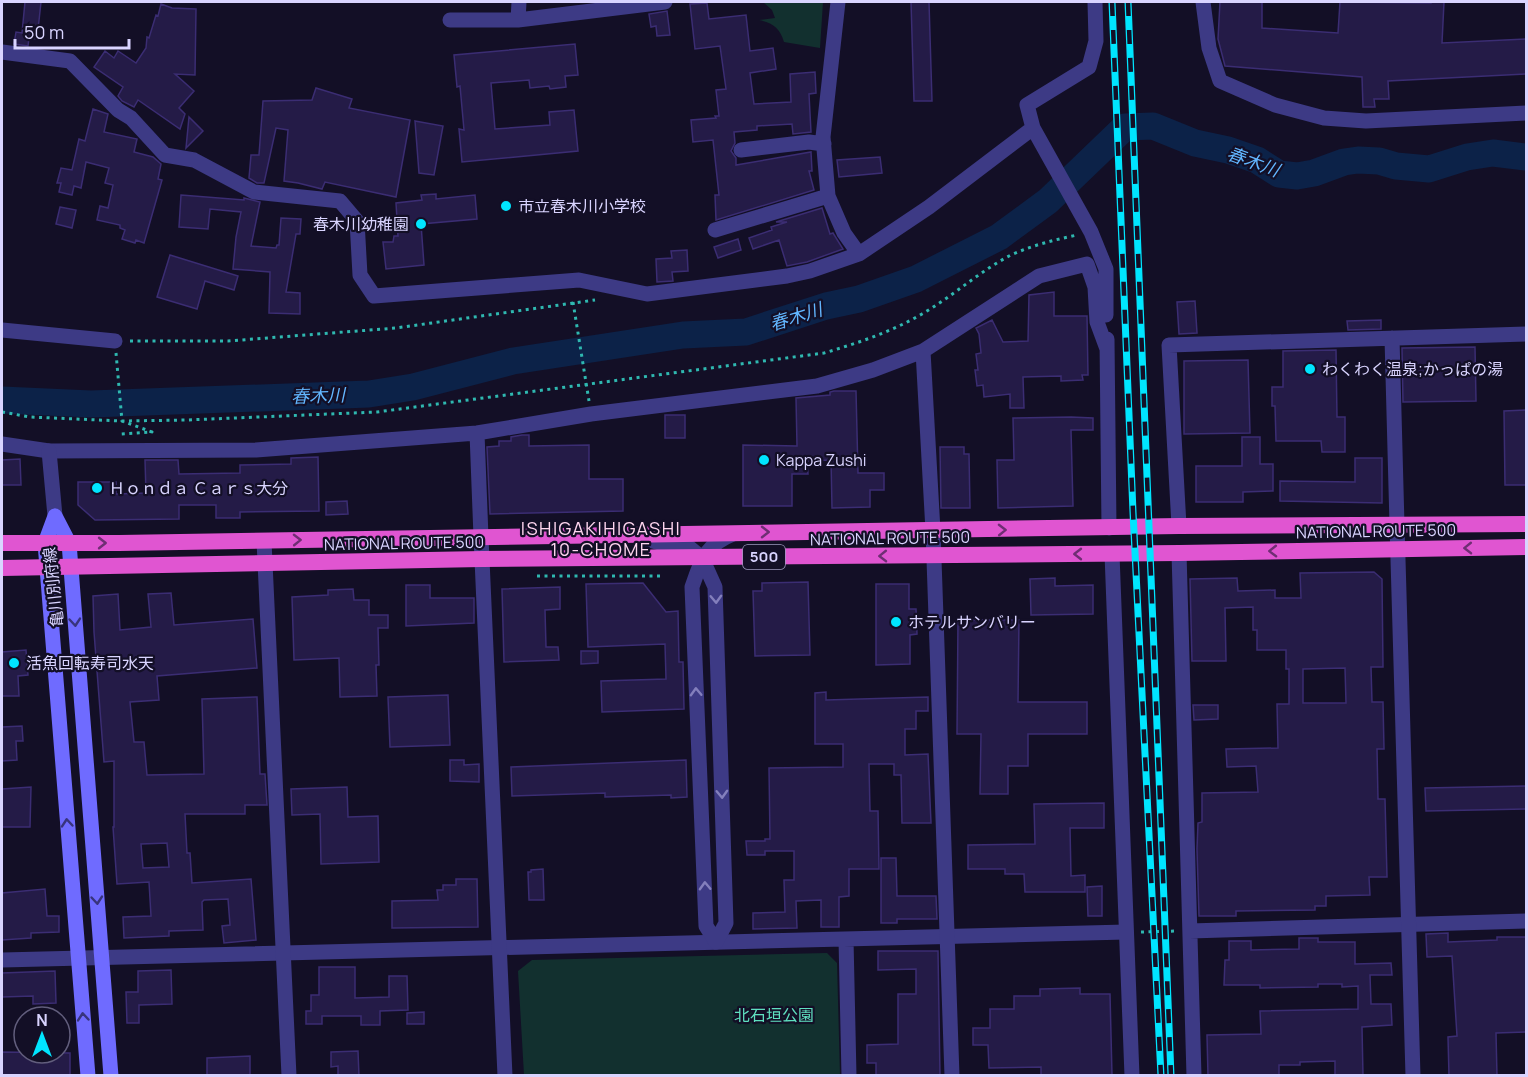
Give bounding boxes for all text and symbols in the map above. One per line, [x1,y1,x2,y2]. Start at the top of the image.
scale bar [15,12,129,50]
text: 50 m [24,20,64,44]
water label: 春木川 [1224,141,1285,182]
place label: 市立春木川小学校 [518,195,646,217]
marker: 市立春木川小学校 [499,199,513,213]
place label: 春木川幼稚園 [313,213,409,235]
marker: 春木川幼稚園 [414,217,428,231]
water label: 春木川 [766,296,827,335]
place label: わくわく温泉;かっぱの湯 [1322,358,1503,380]
marker: わくわく温泉;かっぱの湯 [1303,362,1317,376]
water label: 春木川 [291,382,347,408]
place label: Kappa Zushi [776,449,866,471]
marker: Kappa Zushi [757,453,771,467]
place label: Ｈｏｎｄａ Ｃａｒｓ大分 [109,477,288,499]
marker: Ｈｏｎｄａ Ｃａｒｓ大分 [90,481,104,495]
district label: ISHIGAKIHIGASHI 10-CHOME [521,516,681,561]
street label: NATIONAL ROUTE 500 [1296,519,1456,543]
one-way arrow [997,523,1006,536]
one-way arrow [760,526,769,538]
street label: NATIONAL ROUTE 500 [810,526,970,550]
street label: NATIONAL ROUTE 500 [324,531,484,555]
one-way arrow [292,534,301,546]
one-way arrow [98,537,107,549]
one-way arrow [1464,542,1473,554]
road number: 500 [743,545,785,569]
one-way arrow [1269,545,1278,557]
street label: 亀川別府線 [38,546,68,628]
one-way arrow [1074,548,1083,560]
one-way arrow [879,550,888,562]
one-way arrow [709,595,722,604]
place label: ホテルサンバリー [908,611,1036,633]
marker: ホテルサンバリー [889,615,903,629]
one-way arrow [69,618,82,627]
place label: 活魚回転寿司水天 [26,652,154,674]
marker: 活魚回転寿司水天 [7,656,21,670]
one-way arrow [690,687,703,696]
one-way arrow [716,790,728,799]
one-way arrow [61,818,74,827]
one-way arrow [698,882,711,891]
one-way arrow [91,896,104,905]
park label: 北石垣公園 [734,1004,814,1026]
north arrow [12,1005,72,1065]
text: N [36,1009,48,1031]
one-way arrow [77,1013,90,1022]

